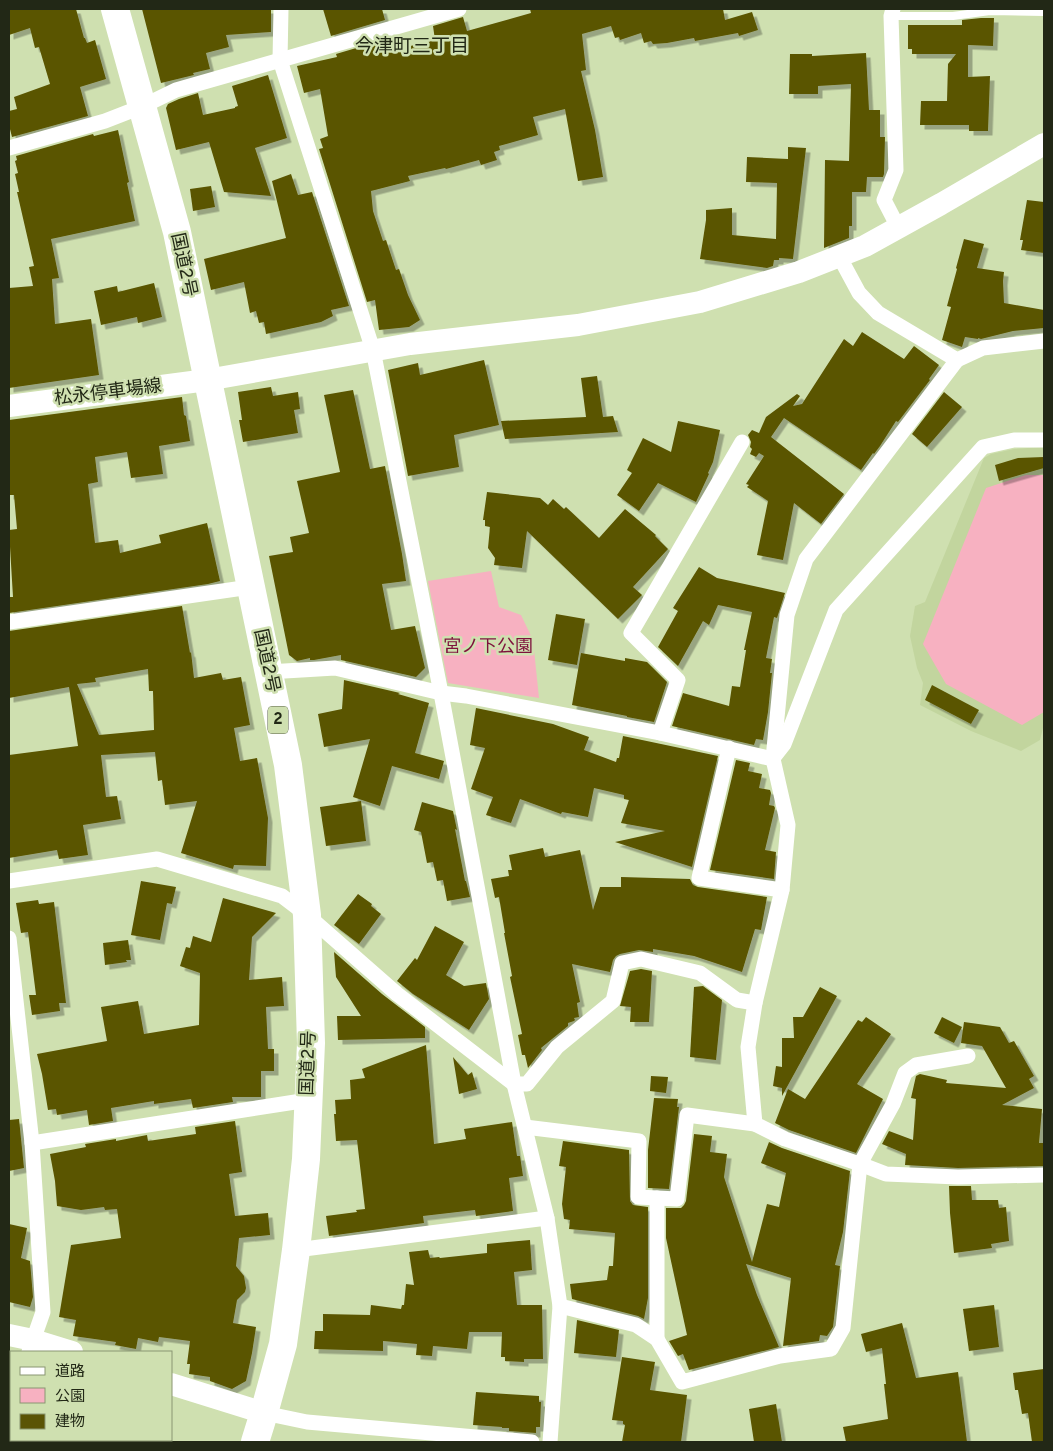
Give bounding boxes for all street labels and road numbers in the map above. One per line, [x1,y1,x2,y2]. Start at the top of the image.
street label: 国道2号 [165,231,201,299]
street label: 松永停車場線 [53,375,163,411]
street label: 国道2号 [248,627,284,695]
road number: 2 [268,706,288,734]
street label: 国道2号 [296,1030,322,1096]

